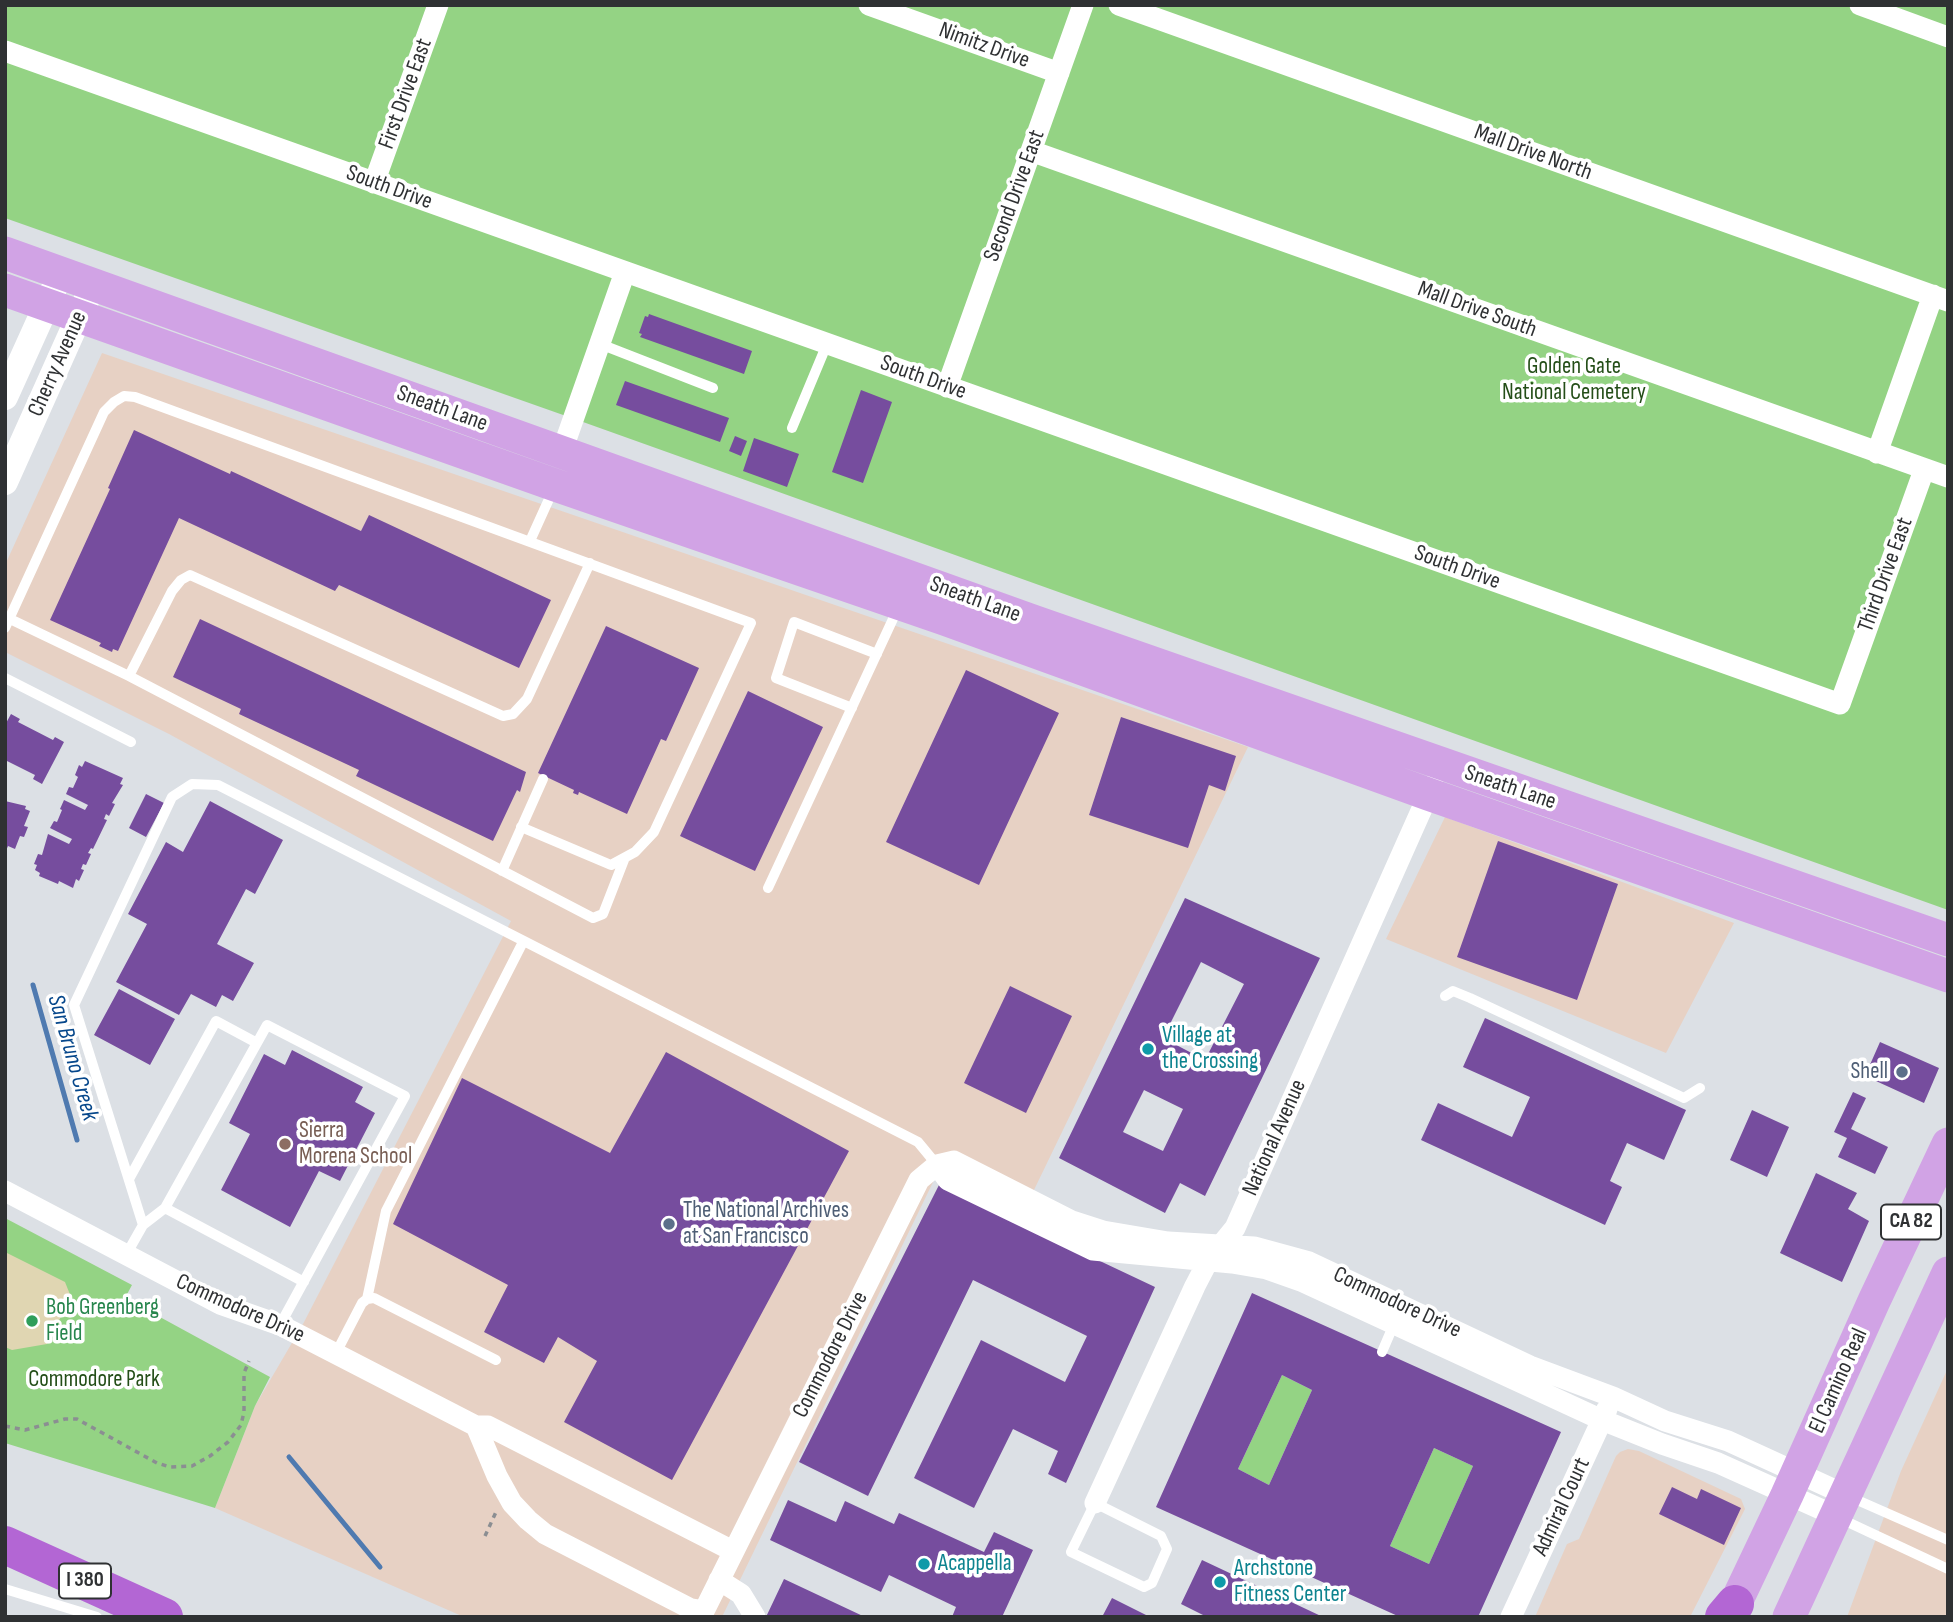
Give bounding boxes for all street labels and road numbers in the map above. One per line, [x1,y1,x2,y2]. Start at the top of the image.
street label: Nimitz Drive [935,17,1033,75]
street label: First Drive East [373,35,439,153]
street label: Mall Drive North [1470,119,1596,187]
street label: Second Drive East [978,126,1052,266]
street label: South Drive [342,160,436,216]
street label: Mall Drive South [1414,276,1540,344]
street label: Cherry Avenue [23,307,93,421]
street label: South Drive [876,350,970,406]
street label: Sneath Lane [393,380,491,438]
street label: Third Drive East [1853,514,1919,636]
street label: South Drive [1410,540,1504,596]
street label: Sneath Lane [926,571,1024,629]
street label: Sneath Lane [1461,760,1559,816]
street label: National Avenue [1237,1076,1313,1200]
road number: CA 82 [1881,1204,1941,1240]
street label: Commodore Drive [1329,1261,1465,1345]
street label: Commodore Drive [171,1268,309,1350]
street label: Commodore Drive [787,1287,875,1423]
street label: El Camino Real [1804,1324,1874,1438]
street label: Admiral Court [1527,1454,1597,1560]
road number: I 380 [59,1564,111,1598]

